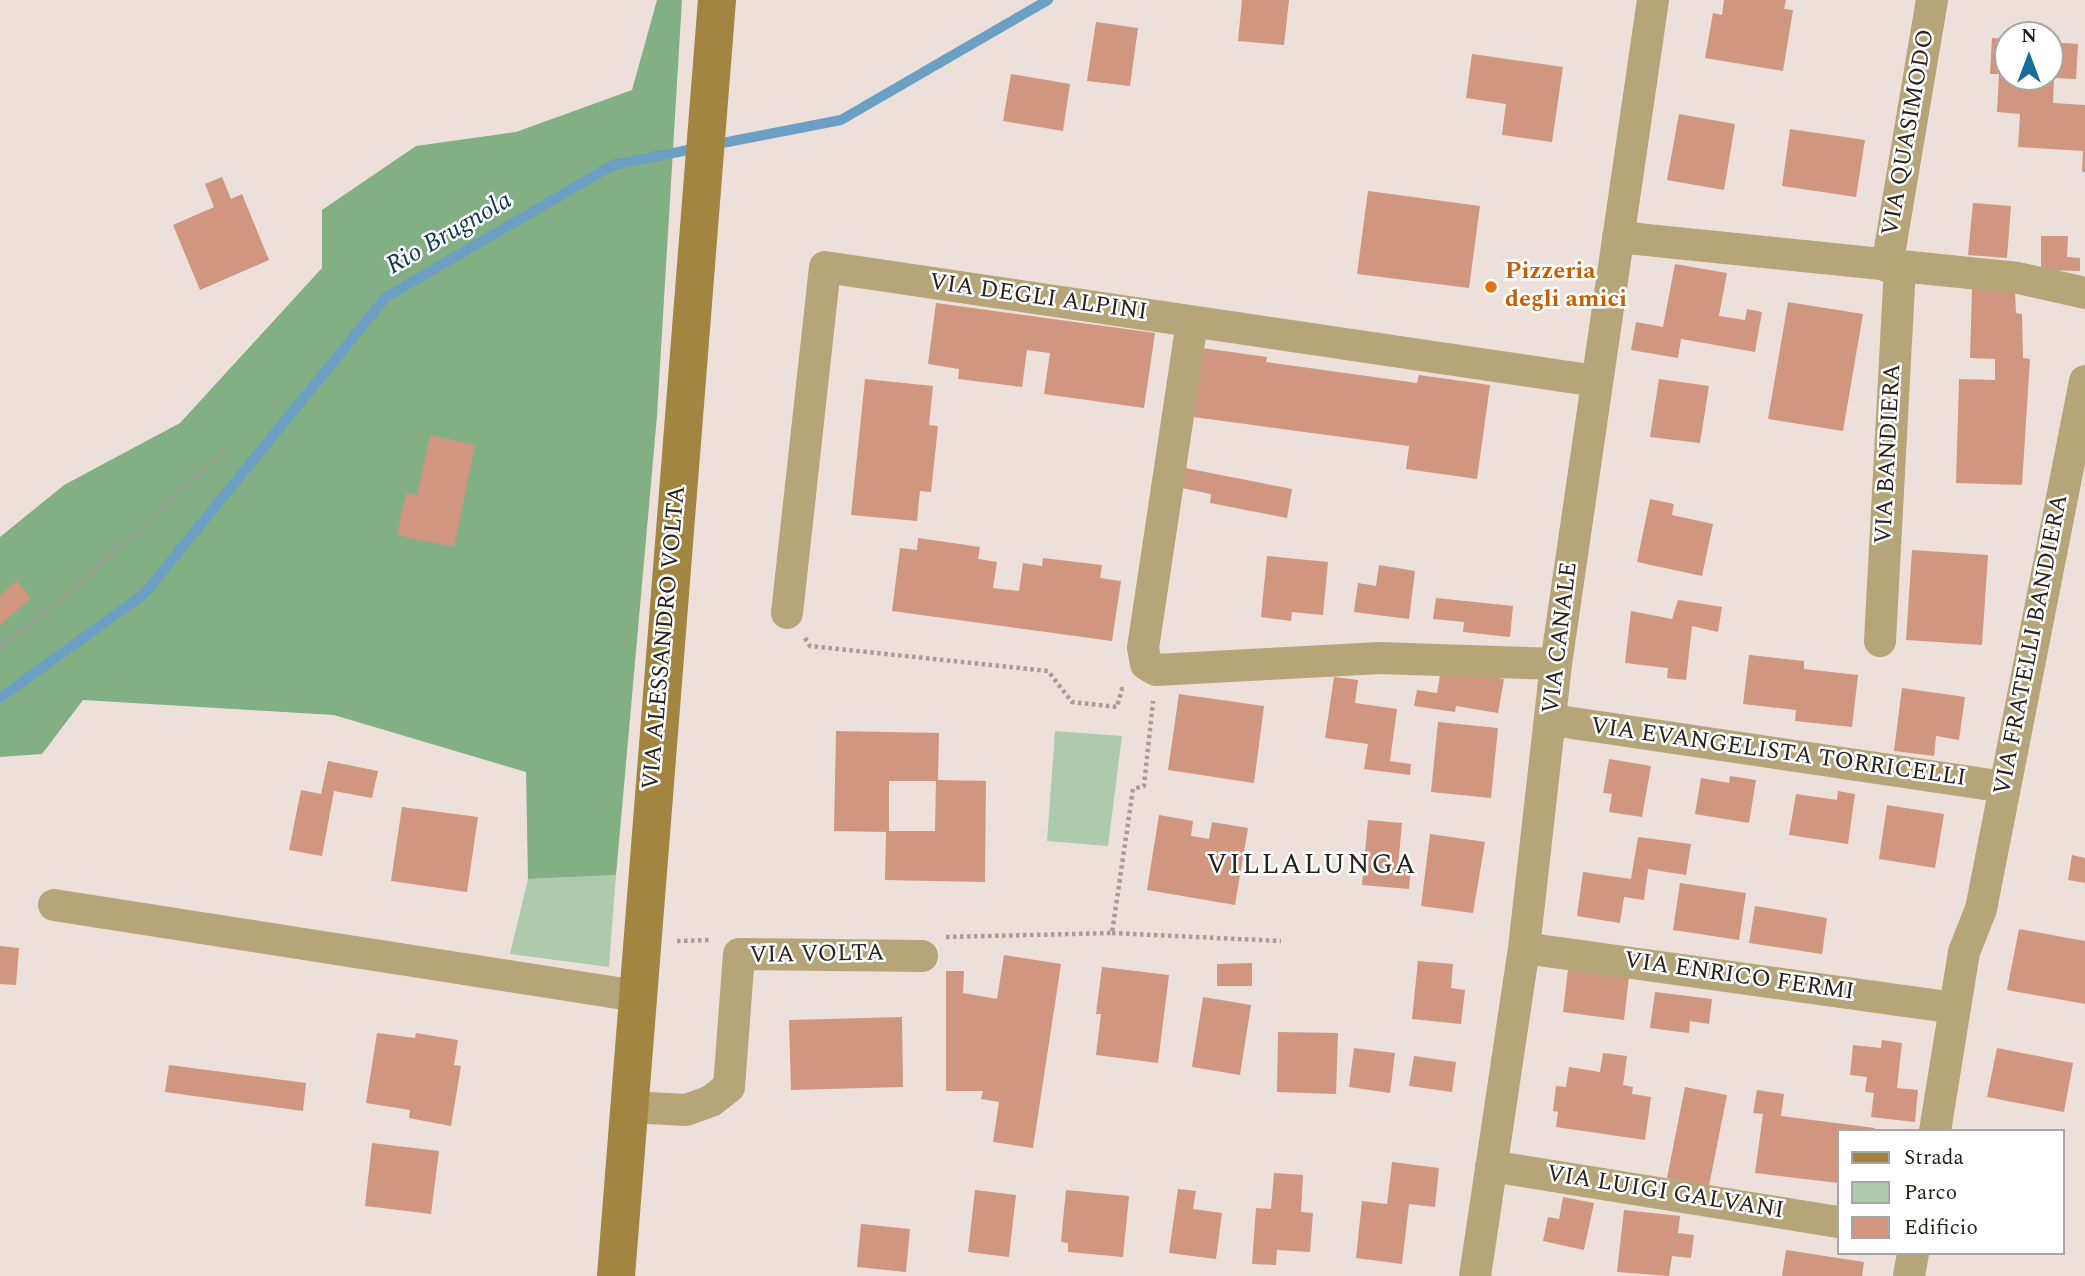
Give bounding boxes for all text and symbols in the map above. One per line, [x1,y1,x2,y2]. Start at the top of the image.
north arrow [1994,21,2064,91]
text: N [2021,22,2037,51]
street label: VIA QUASIMODO [1878,27,1942,239]
water label: Rio Brugnola [382,187,518,283]
place label: Pizzeria degli amici [1505,259,1627,315]
street label: VIA DEGLI ALPINI [927,269,1149,329]
marker: Pizzeria degli amici [1483,279,1499,295]
street label: VIA BANDIERA [1871,363,1909,545]
street label: VIA ALESSANDRO VOLTA [638,485,694,791]
street label: VIA FRATELLI BANDIERA [1990,492,2076,798]
street label: VIA CANALE [1538,560,1586,716]
street label: VIA EVANGELISTA TORRICELLI [1588,713,1968,795]
district label: VILLALUNGA [1208,851,1416,885]
street label: VIA VOLTA [749,940,885,972]
street label: VIA ENRICO FERMI [1622,948,1856,1008]
legend [1836,1129,2064,1255]
text: Strada [1904,1142,1964,1174]
street label: VIA LUIGI GALVANI [1544,1161,1786,1227]
text: Parco [1904,1177,1957,1209]
text: Edificio [1904,1212,1978,1244]

